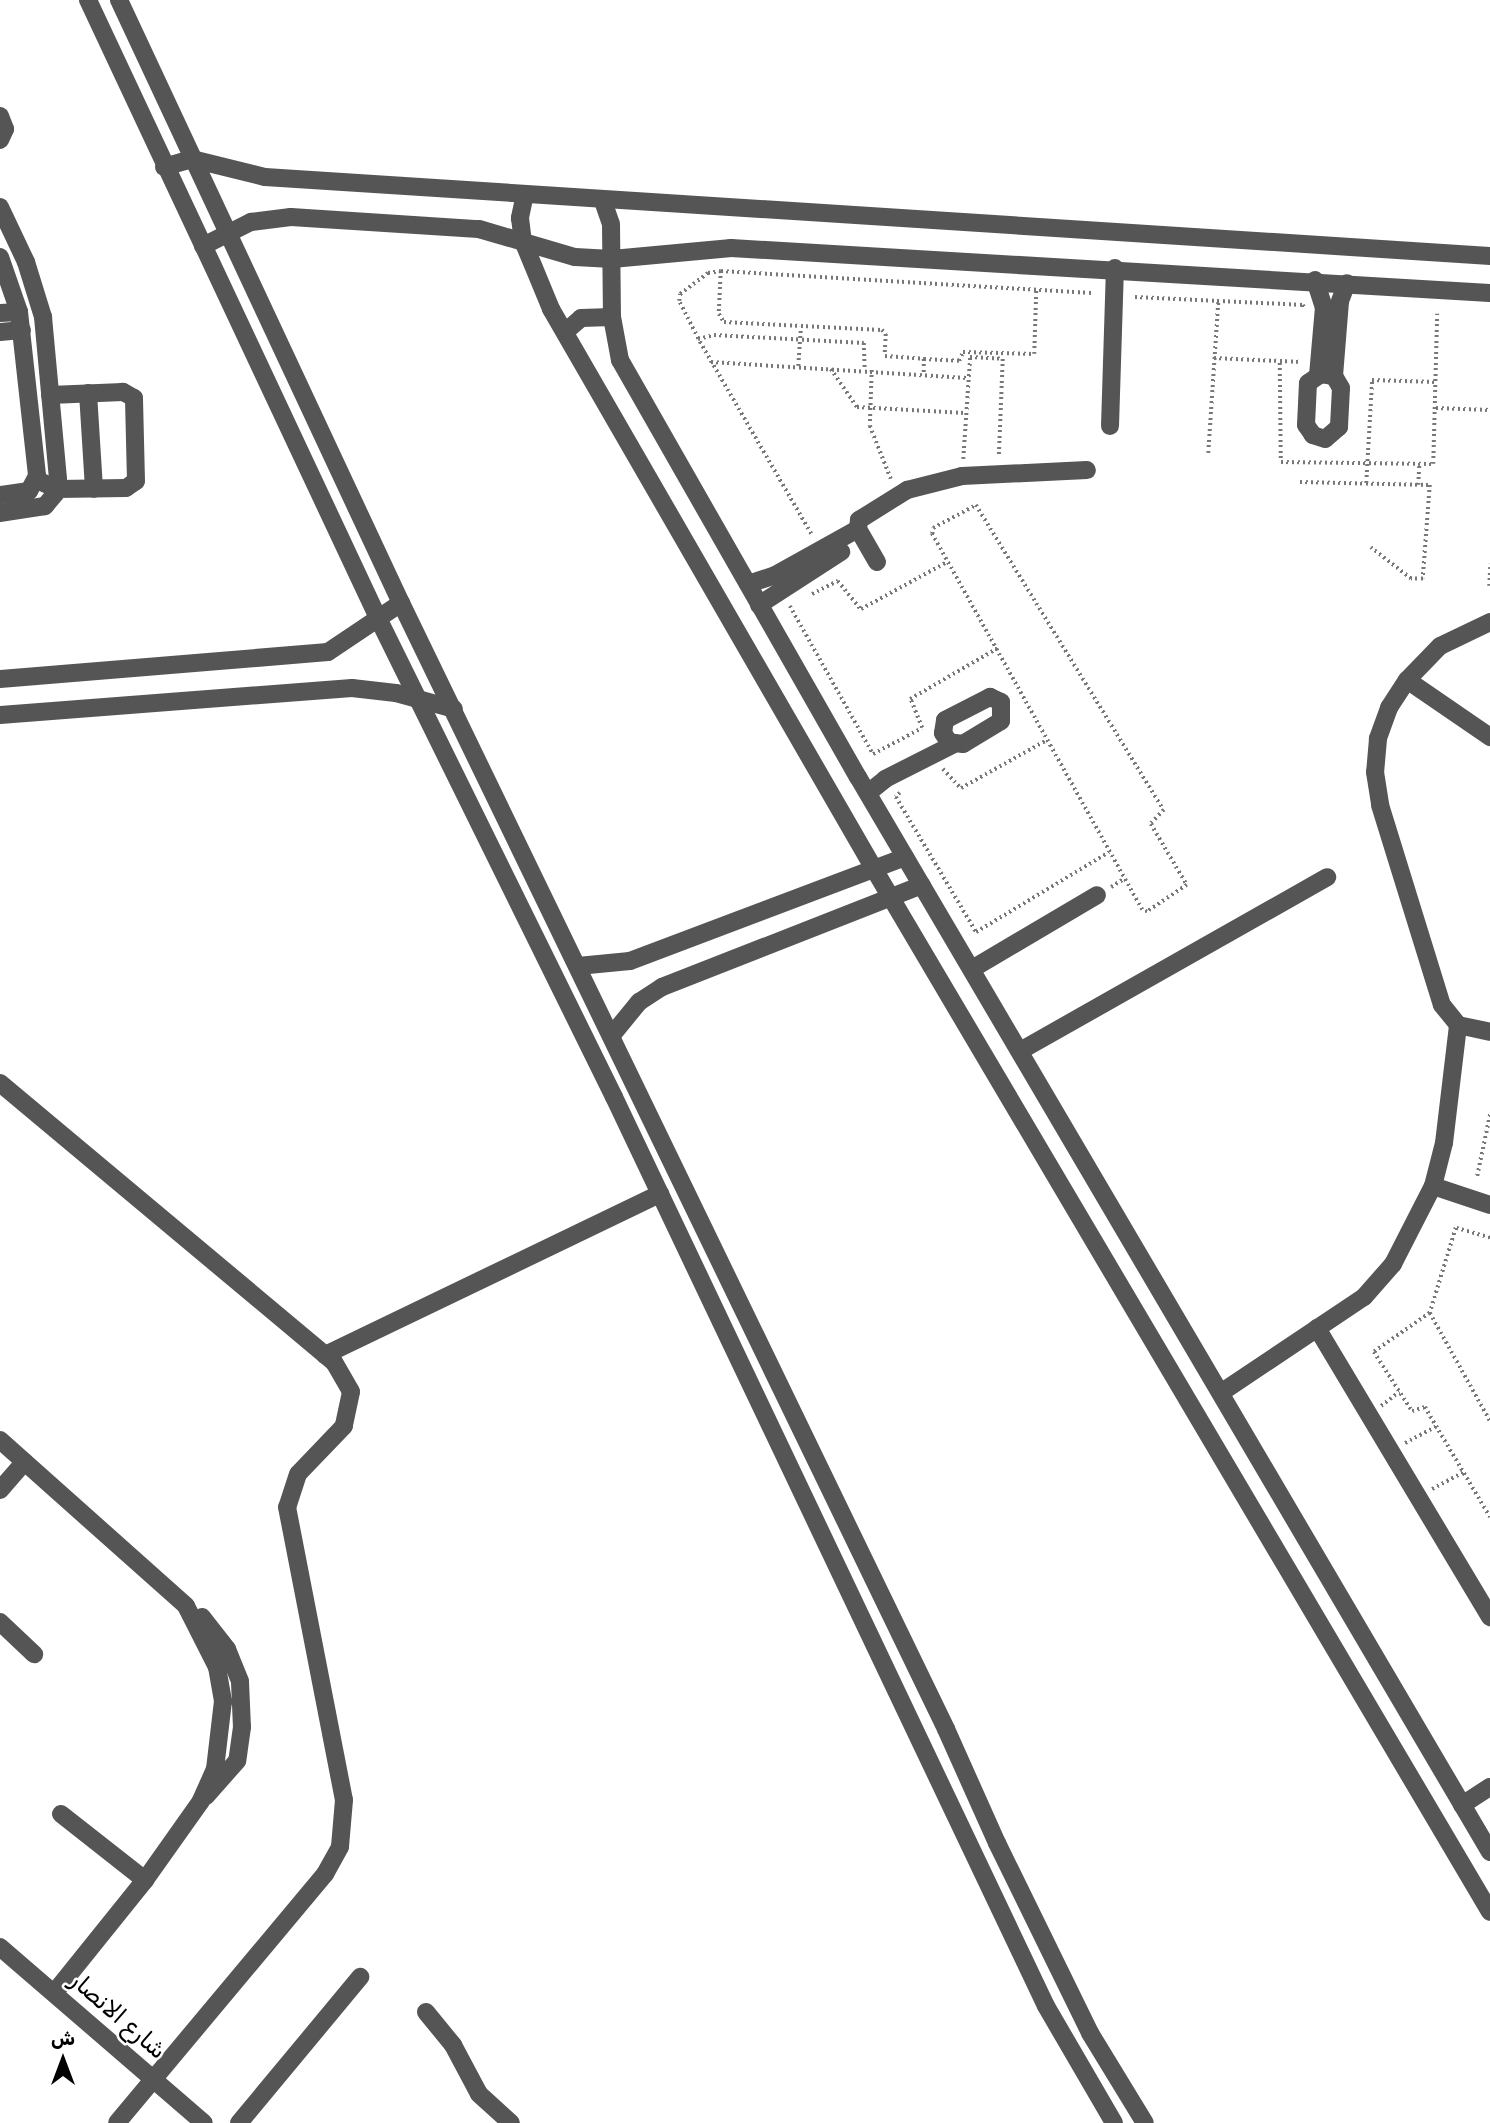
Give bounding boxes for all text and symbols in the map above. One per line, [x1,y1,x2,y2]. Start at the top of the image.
street label: شارع الانصار [64,1966,172,2066]
north arrow [28,2025,98,2095]

